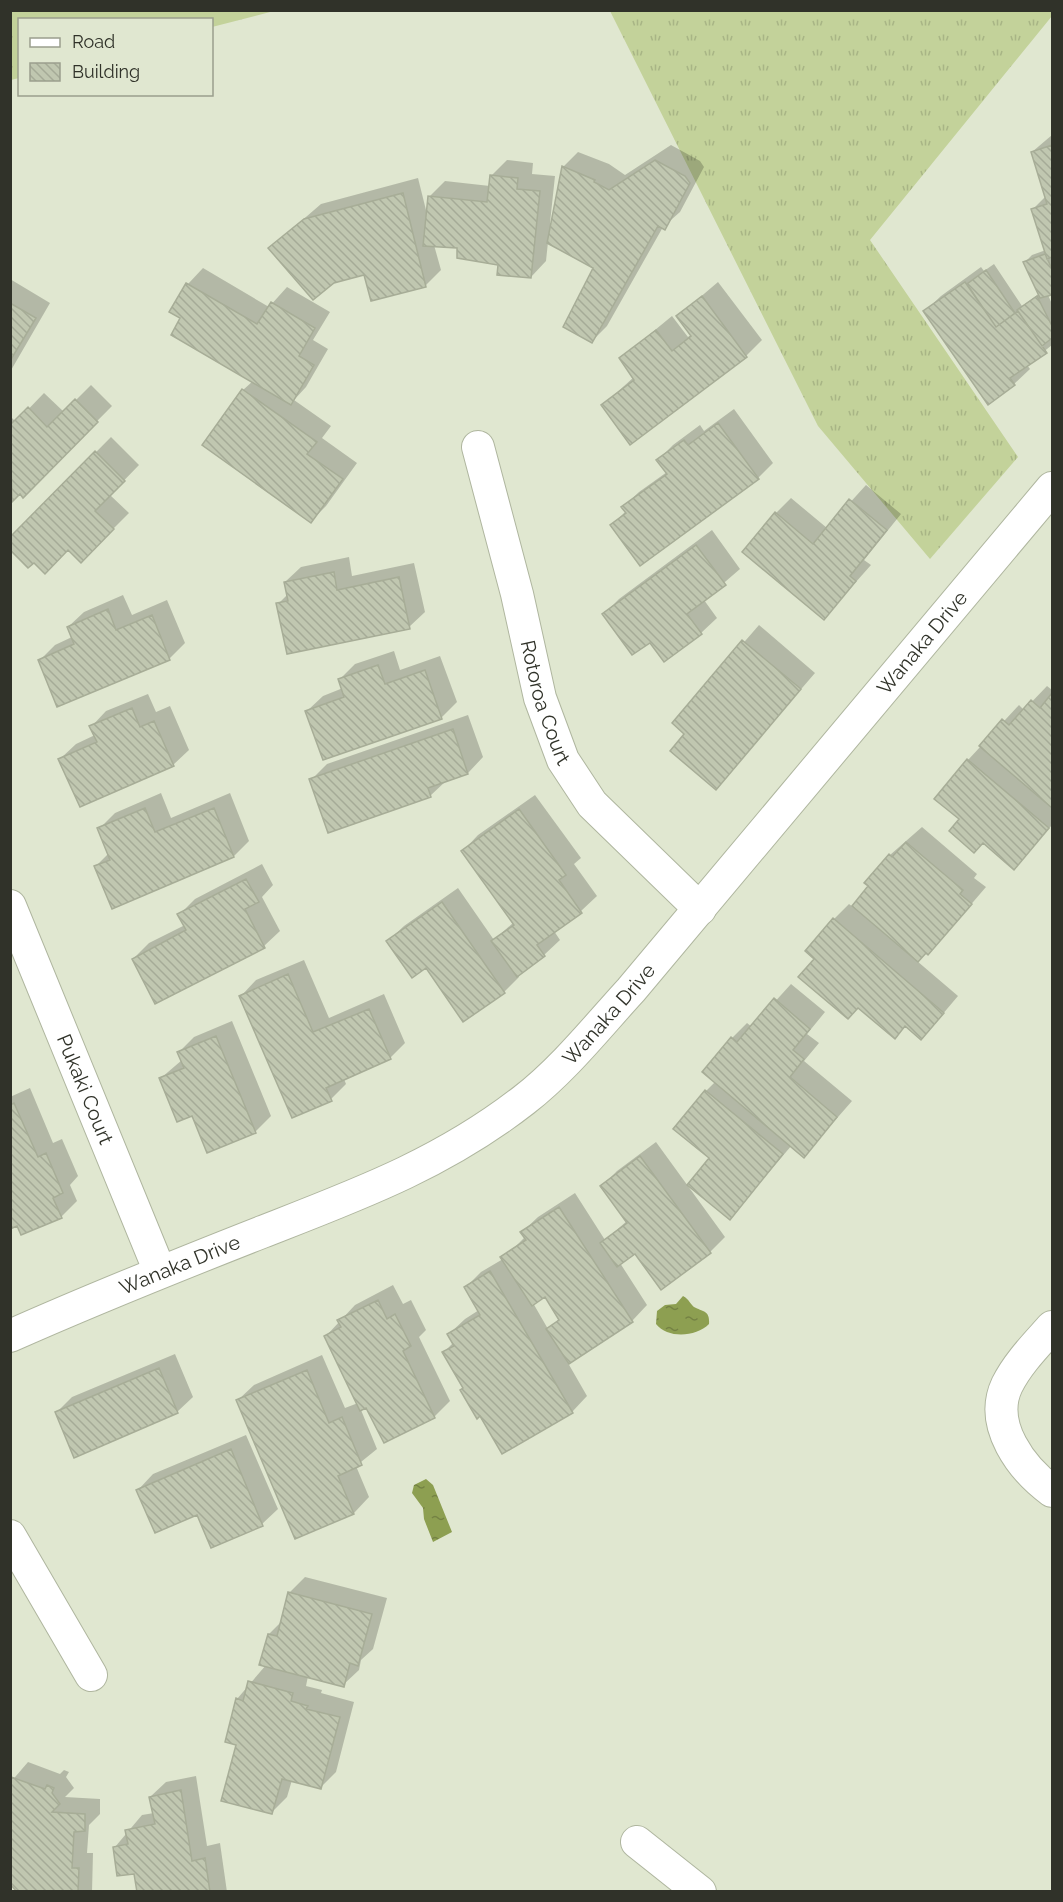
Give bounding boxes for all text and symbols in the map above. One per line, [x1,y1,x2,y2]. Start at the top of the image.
legend [18,18,213,96]
text: Road [72,31,115,52]
text: Building [72,61,140,82]
street label: Wanaka Drive [872,586,973,699]
street label: Rotoroa Court [516,638,575,770]
street label: Wanaka Drive [557,958,660,1070]
street label: Pukaki Court [52,1030,119,1148]
street label: Wanaka Drive [116,1230,244,1300]

